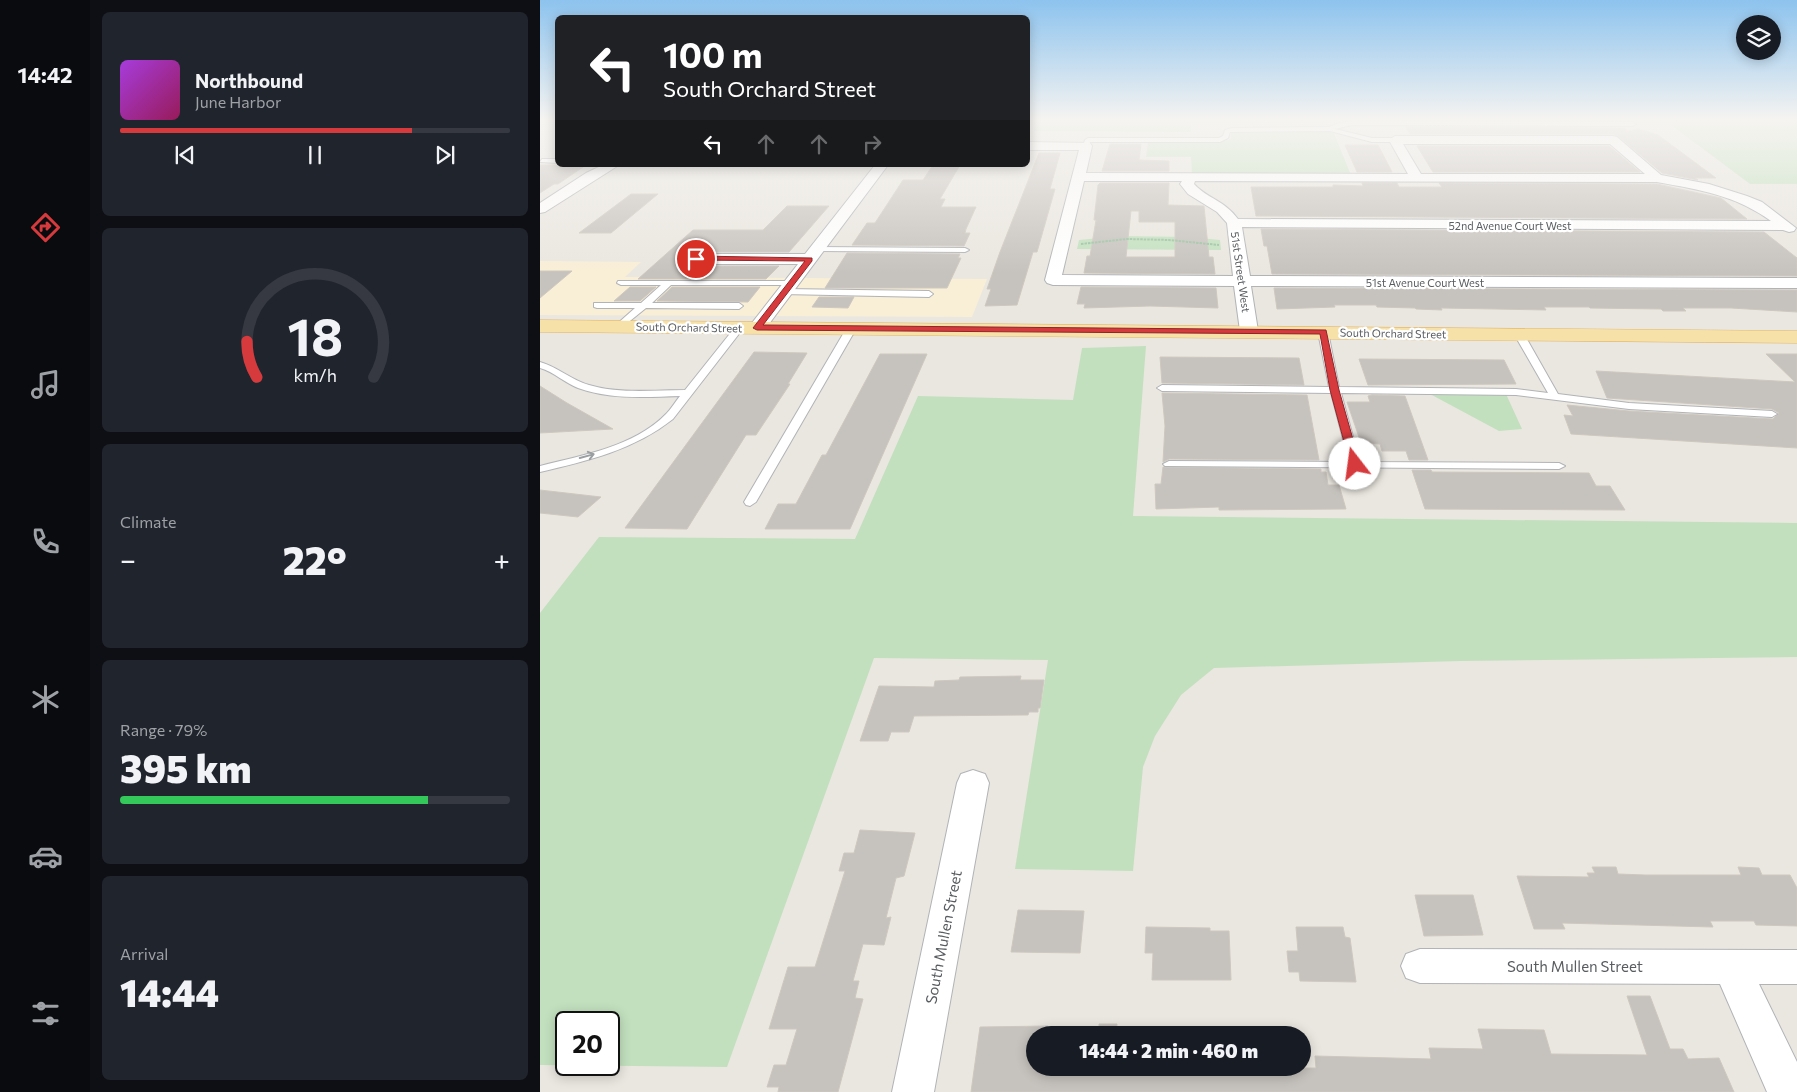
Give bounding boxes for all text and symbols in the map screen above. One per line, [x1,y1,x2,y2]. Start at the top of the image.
map controls [1736,15,1781,60]
button: layers [1736,15,1781,60]
text: 100 m [663,32,763,75]
icon: left [580,35,645,100]
text: 14:42 [17,61,73,88]
text: Northbound [195,69,303,92]
text: South Orchard Street [663,75,876,102]
text: June Harbor [195,92,281,111]
icon: left [699,130,727,158]
icon: ahead [752,130,780,158]
icon: ahead [805,130,833,158]
icon: right [858,130,886,158]
icon: previous [171,141,199,169]
icon: pause [301,141,329,169]
icon: next [431,141,459,169]
icon: directions [28,210,63,245]
street label: 52nd Avenue Court West [1449,219,1572,232]
street label: 51st Street West [1229,231,1253,314]
pin [675,238,717,280]
icon: arrive [682,245,710,273]
street label: 51st Avenue Court West [1366,276,1485,289]
text: 18 [287,303,343,367]
street label: South Orchard Street [636,320,743,334]
street label: South Orchard Street [1340,326,1447,340]
text: km/h [293,364,337,386]
icon: music [28,367,63,402]
position arrow [1328,437,1380,489]
one-way arrow [578,451,594,460]
text: Climate [120,512,176,531]
icon: phone [28,524,63,559]
text: 22° [283,536,347,583]
text: − [120,542,136,576]
text: + [494,542,510,576]
icon: climate [28,682,63,717]
text: Range · 79% [120,720,207,739]
text: 395 km [120,744,251,791]
icon: car [28,839,63,874]
street label: South Mullen Street [921,869,965,1005]
text: Arrival [120,944,168,963]
street label: South Mullen Street [1507,957,1643,975]
text: 14:44 [120,968,219,1015]
icon: filters [28,996,63,1031]
speed limit sign: 20 [555,1011,620,1076]
text: 14:44 · 2 min · 460 m [1079,1039,1258,1062]

